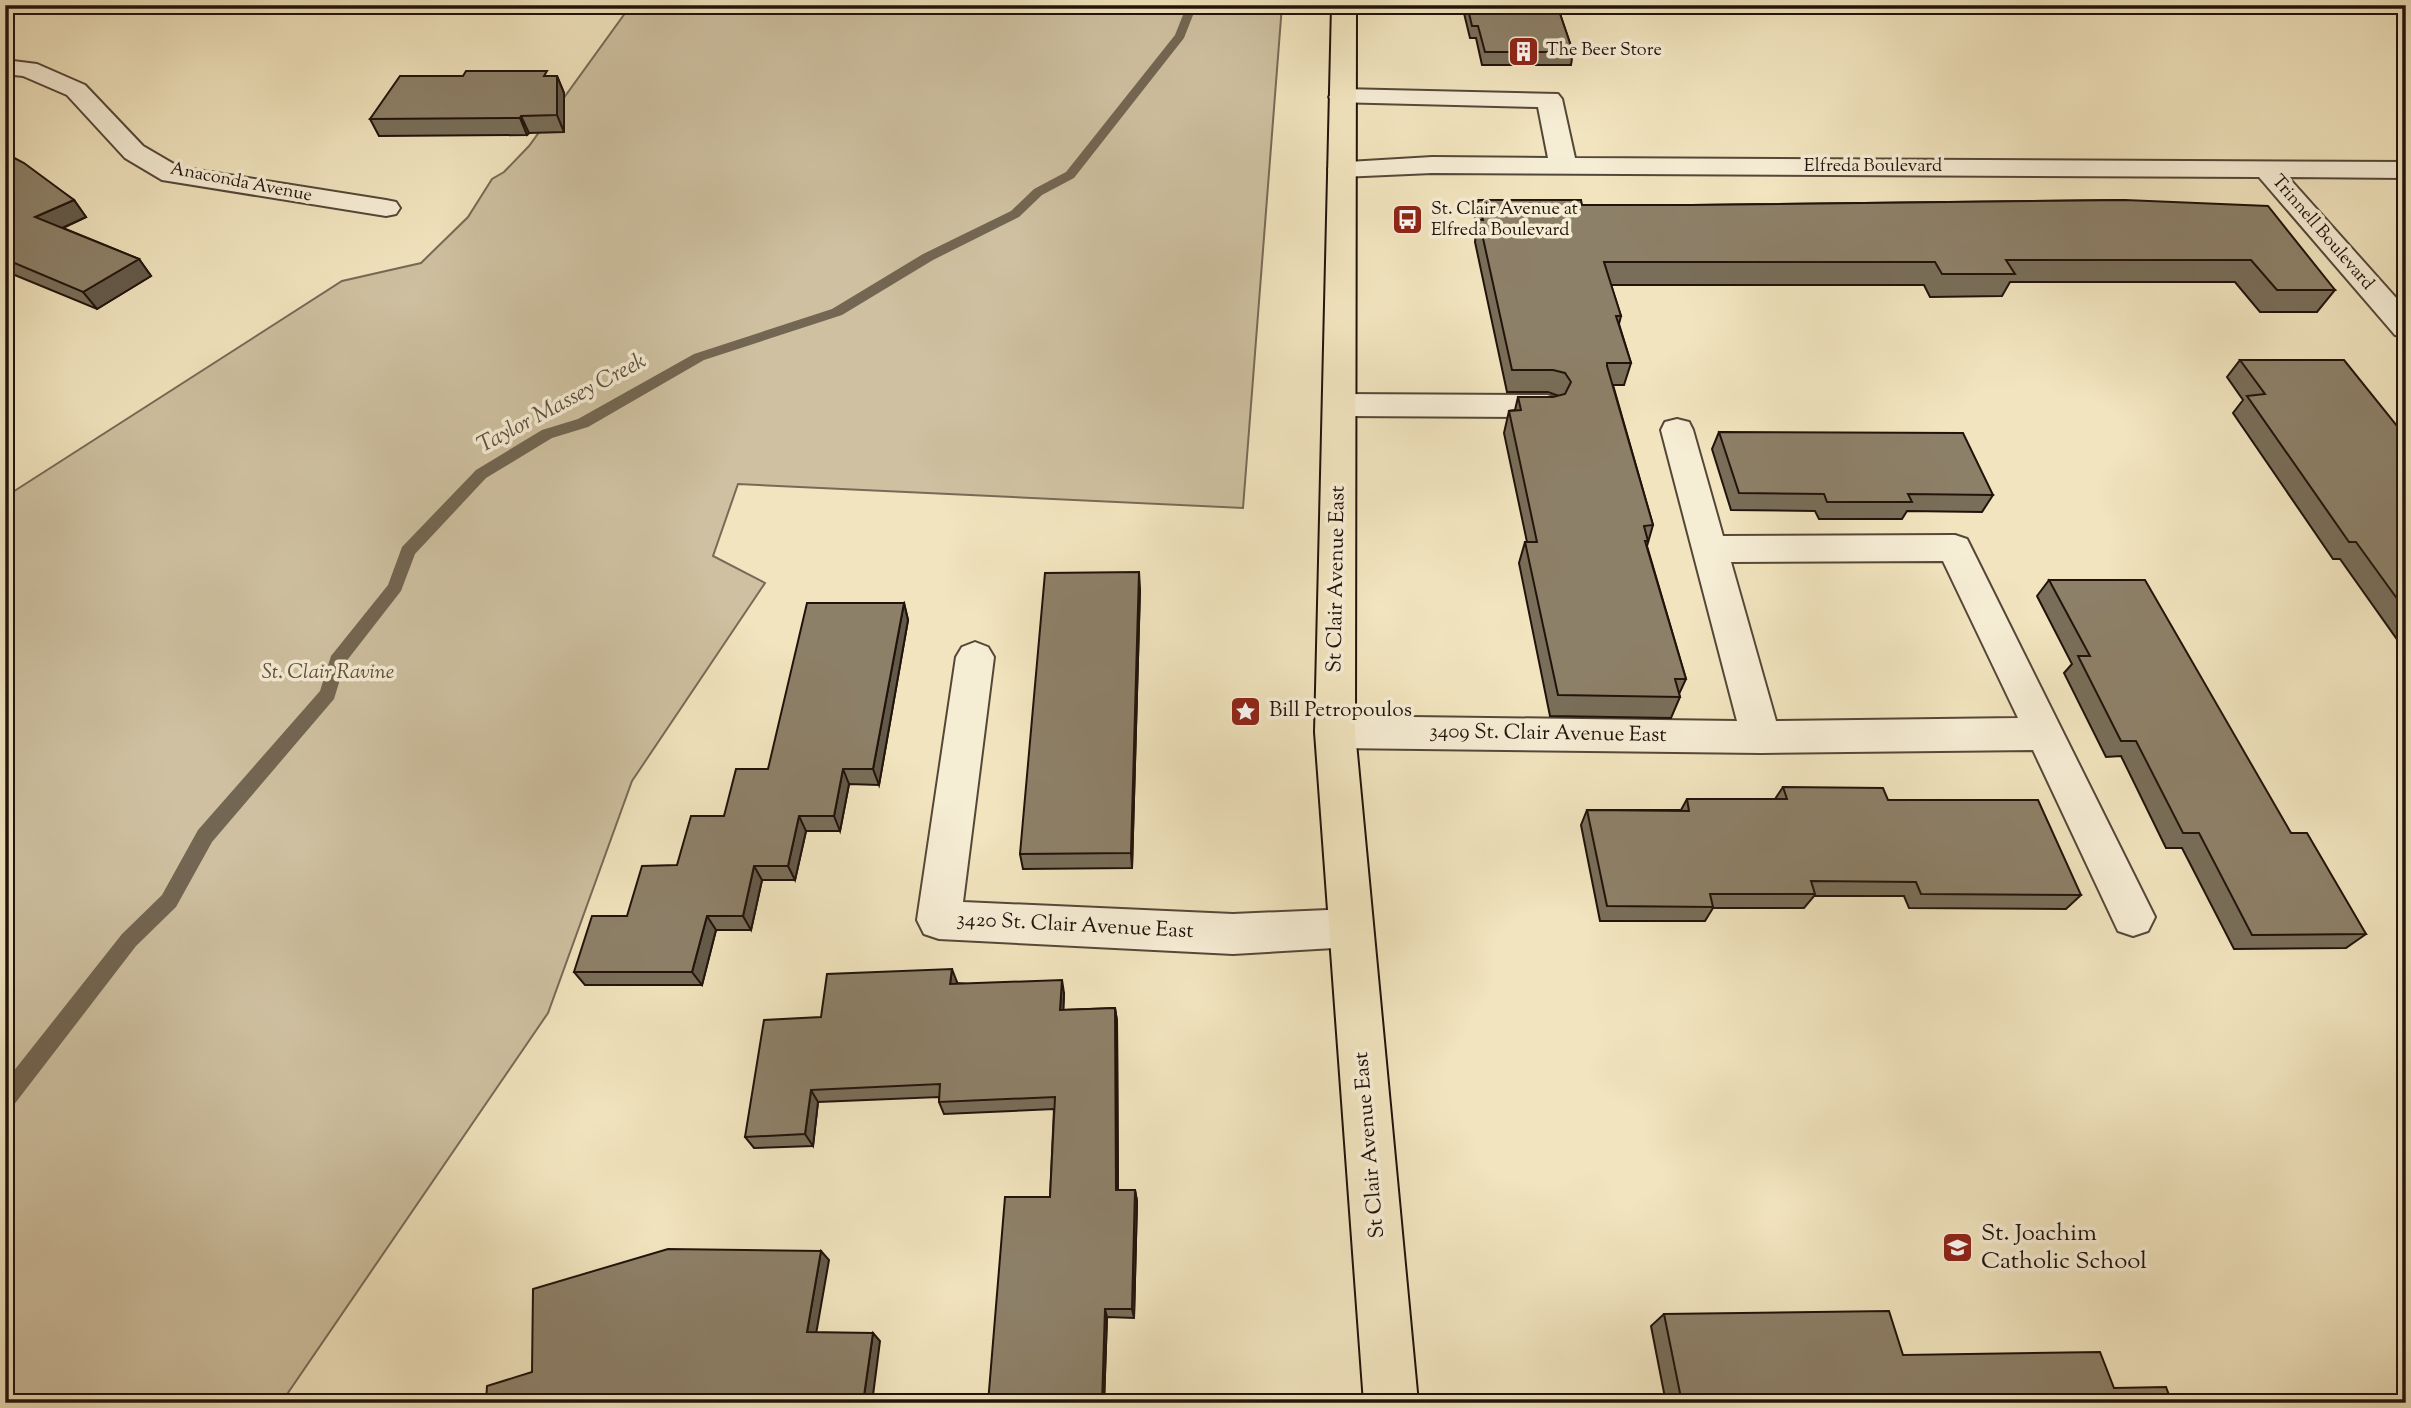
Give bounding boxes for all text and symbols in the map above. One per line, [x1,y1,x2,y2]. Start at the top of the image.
building icon: The Beer Store [1506,34,1540,68]
place label: The Beer Store [1546,38,1662,64]
street label: Elfreda Boulevard [1804,154,1942,180]
street label: Anaconda Avenue [168,156,314,210]
street label: Trinnell Boulevard [2265,170,2379,296]
place label: St. Clair Avenue at Elfreda Boulevard [1431,197,1578,244]
bus stop icon: St. Clair Avenue at Elfreda Boulevard [1391,203,1425,237]
water label: Taylor Massey Creek [472,345,652,463]
street label: St Clair Avenue East [1320,485,1354,673]
park label: St. Clair Ravine [262,658,394,688]
place icon: Bill Petropoulos [1229,694,1263,728]
place label: Bill Petropoulos [1269,696,1412,726]
street label: 3409 St. Clair Avenue East [1429,717,1667,751]
street label: 3420 St. Clair Avenue East [956,905,1194,947]
street label: St Clair Avenue East [1347,1050,1393,1240]
place label: St. Joachim Catholic School [1981,1217,2147,1279]
school or university icon: St. Joachim Catholic School [1941,1231,1975,1265]

